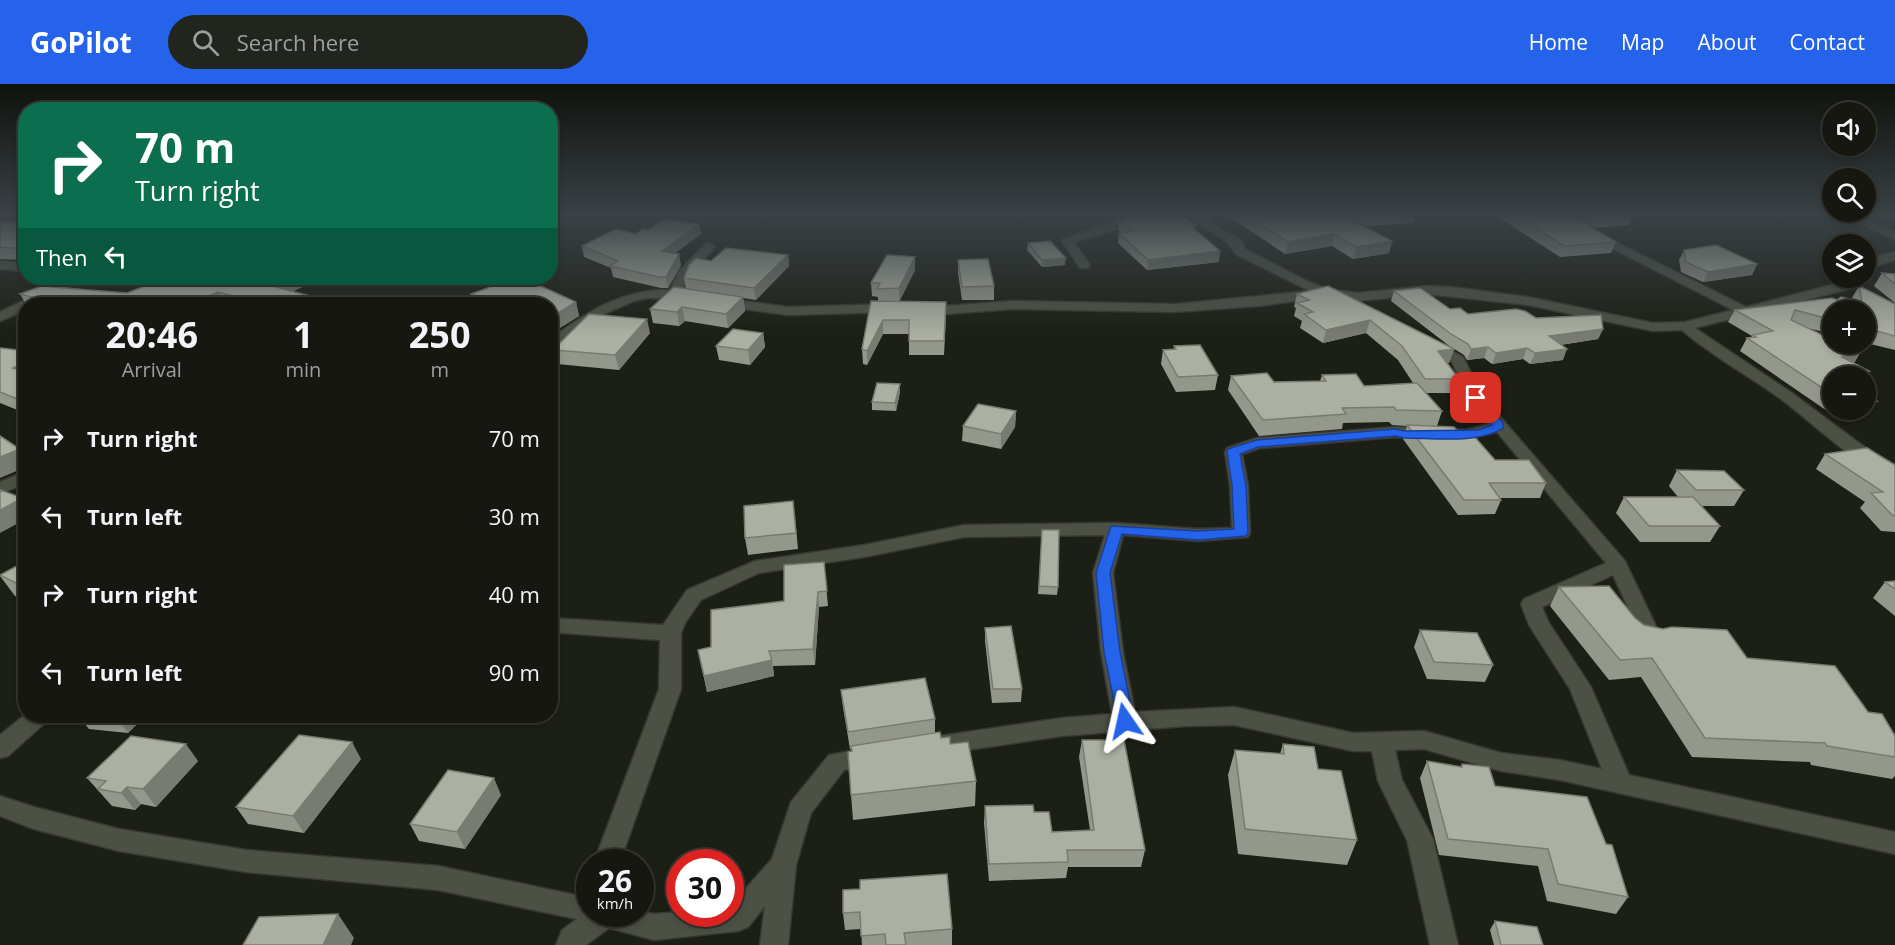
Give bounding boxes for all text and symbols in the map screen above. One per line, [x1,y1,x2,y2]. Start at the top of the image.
search box [168,15,588,69]
text: GoPilot [30,23,132,61]
icon: search [189,26,222,59]
text: Search here [237,27,359,57]
text: Home [1529,28,1588,56]
text: Map [1621,28,1664,56]
text: About [1697,28,1757,56]
text: Contact [1790,28,1865,56]
map controls [1822,102,1876,420]
button: sound [1822,102,1876,156]
text: 70 m [135,118,235,175]
icon: right [36,126,114,204]
button: search [1822,168,1876,222]
text: Turn right [135,172,260,209]
button: layers [1822,234,1876,288]
icon: left [99,240,132,273]
text: Then [36,242,87,272]
button: + [1822,300,1876,354]
text: 20:46 [105,310,198,359]
text: 1 [293,310,314,359]
text: 250 [409,310,471,359]
text: Arrival [122,356,182,383]
text: min [285,356,321,383]
text: m [430,356,449,383]
button: − [1822,366,1876,420]
pin [1450,372,1501,423]
icon: arrive [1459,381,1492,414]
icon: right [36,422,69,455]
text: Turn right [87,423,198,453]
text: 70 m [489,423,540,453]
icon: left [36,500,69,533]
text: Turn left [87,501,182,531]
text: 30 m [489,501,540,531]
icon: right [36,578,69,611]
text: Turn right [87,579,198,609]
text: 40 m [489,579,540,609]
icon: left [36,656,69,689]
text: Turn left [87,657,182,687]
text: 90 m [489,657,540,687]
position arrow [1093,689,1157,753]
speed limit sign: 30 [666,849,744,927]
text: 26 [598,860,632,901]
text: km/h [597,893,633,913]

